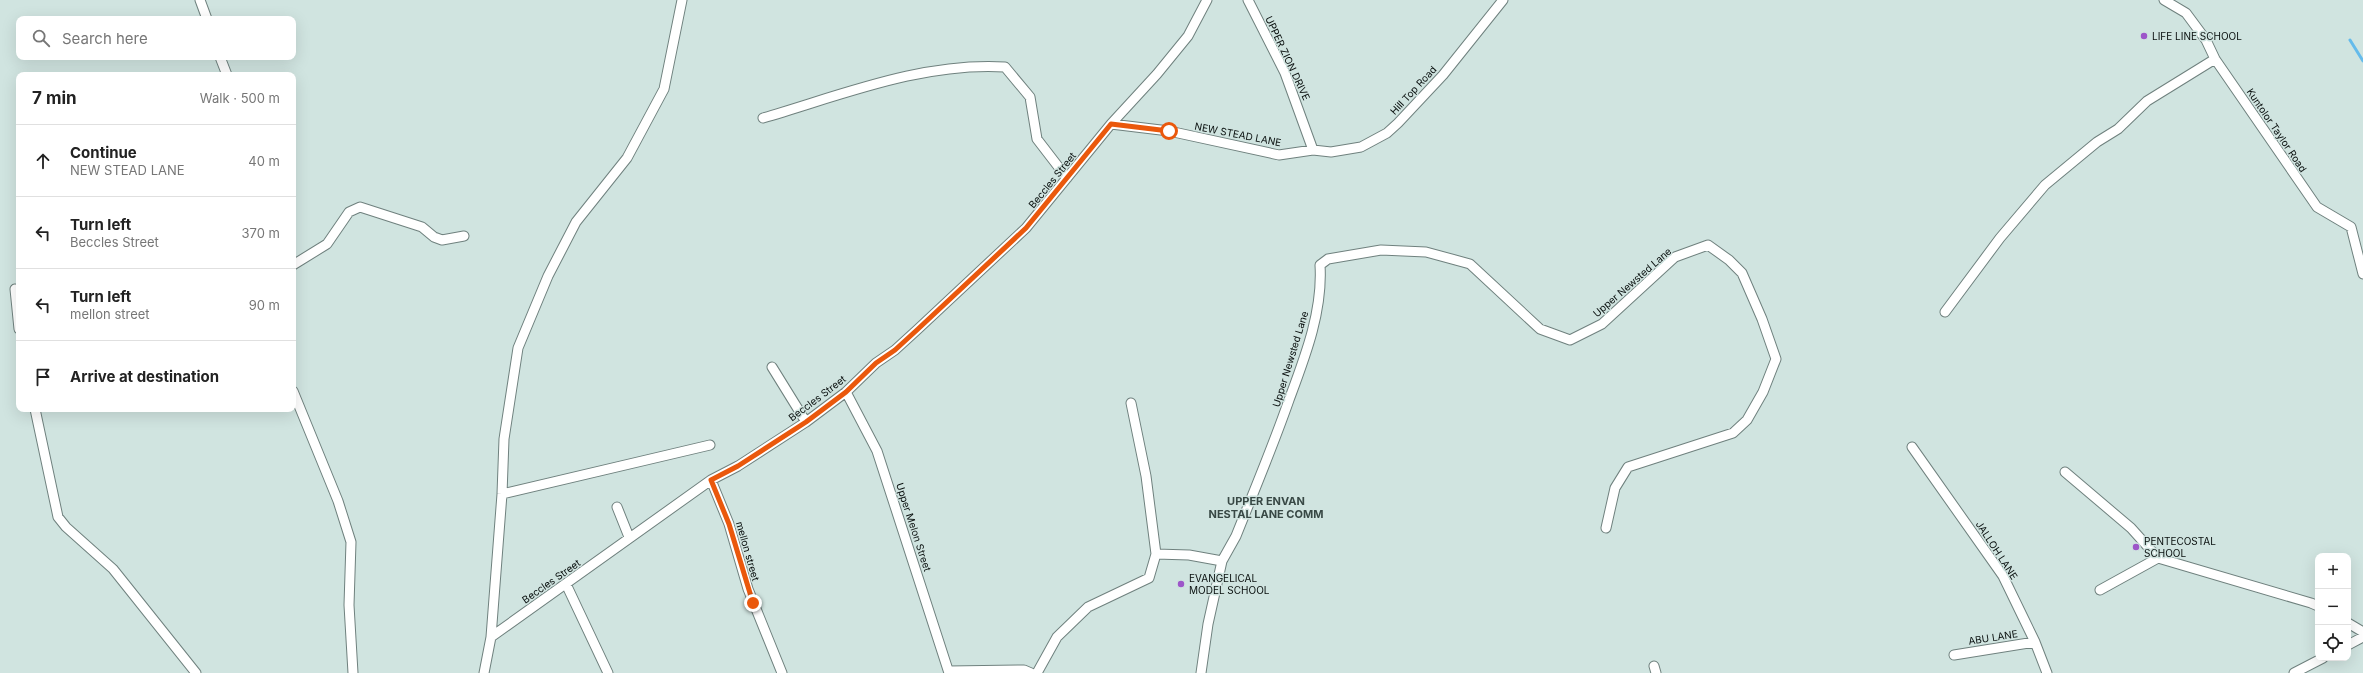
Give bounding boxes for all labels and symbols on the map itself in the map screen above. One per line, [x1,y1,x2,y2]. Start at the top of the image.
street label: UPPER ZION DRIVE [1263,14,1313,102]
place label: LIFE LINE SCHOOL [2152,30,2242,42]
marker: LIFE LINE SCHOOL [2139,31,2149,41]
street label: Hill Top Road [1387,63,1439,117]
street label: Kuntolor Taylor Road [2245,86,2309,174]
street label: NEW STEAD LANE [1194,120,1282,148]
route start [1160,122,1178,140]
street label: Beccles Street [1026,149,1079,210]
street label: Upper Newsted Lane [1590,245,1674,319]
street label: Upper Newsted Lane [1270,309,1310,408]
street label: Beccles Street [786,372,848,423]
street label: Upper Melon Street [894,481,934,573]
district label: UPPER ENVAN NESTAL LANE COMM [1209,494,1323,521]
street label: JALLOH LANE [1974,518,2020,582]
street label: mellon street [734,520,762,583]
place label: PENTECOSTAL SCHOOL [2144,535,2216,559]
marker: PENTECOSTAL SCHOOL [2131,542,2141,552]
street label: Beccles Street [520,556,583,606]
place label: EVANGELICAL MODEL SCHOOL [1189,572,1270,596]
marker: EVANGELICAL MODEL SCHOOL [1176,579,1186,589]
route end [744,594,762,612]
street label: ABU LANE [1967,627,2019,647]

